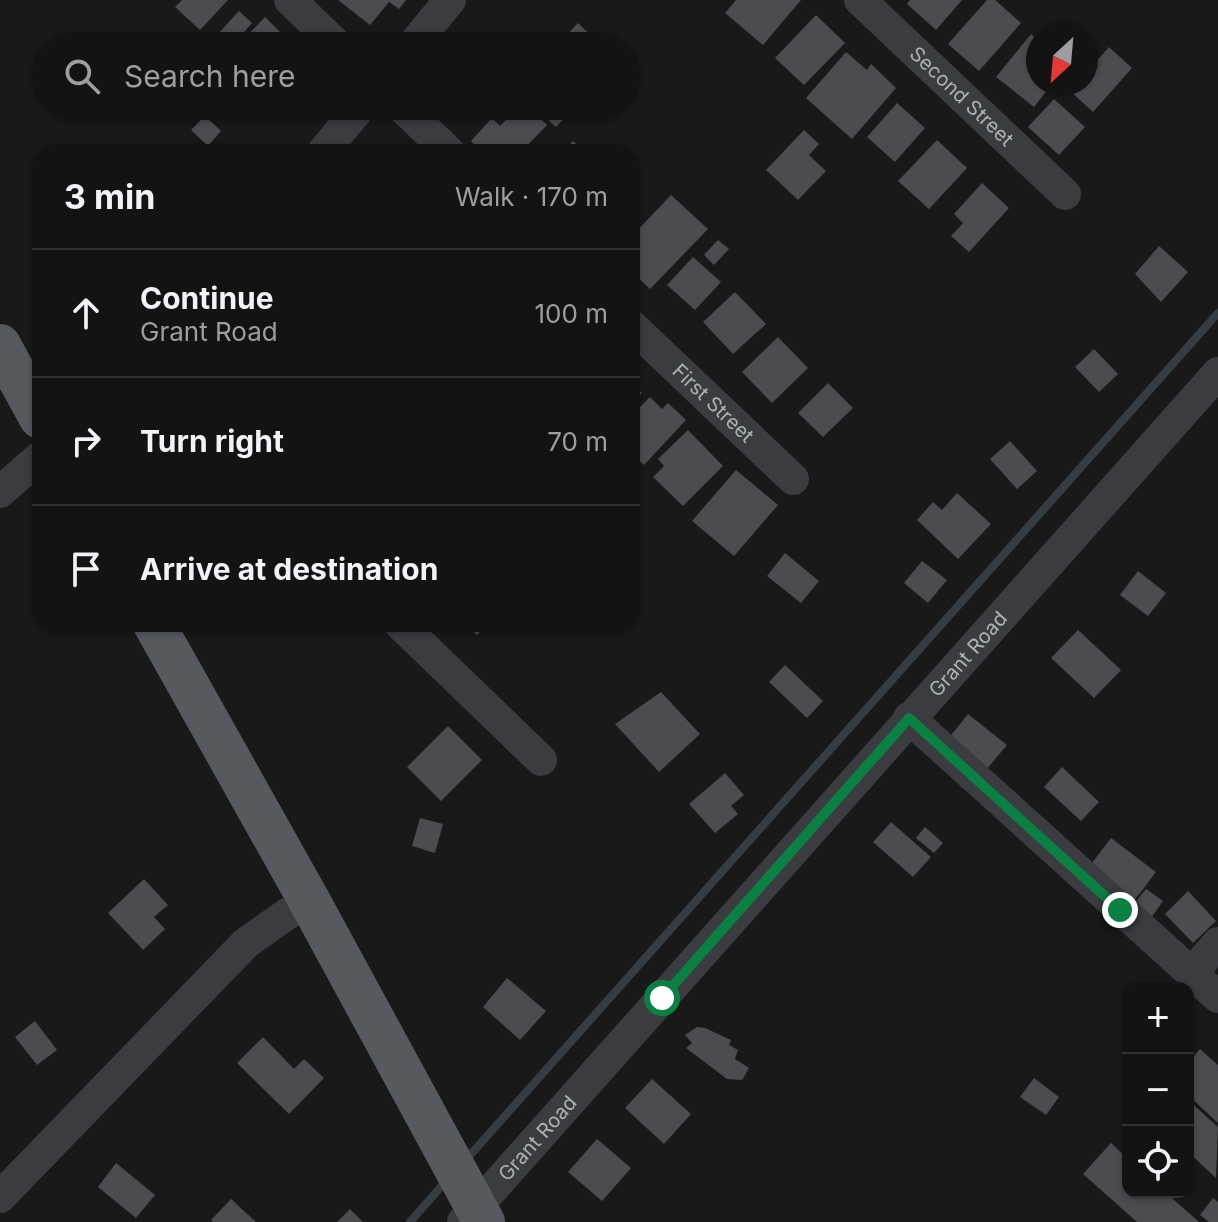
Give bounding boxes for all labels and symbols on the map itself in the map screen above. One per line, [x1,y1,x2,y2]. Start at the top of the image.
north arrow [1026,24,1098,96]
street label: Second Street [905,41,1019,151]
street label: First Street [667,359,759,448]
street label: Grant Road [924,607,1012,702]
route end [1102,892,1138,928]
route start [644,980,680,1016]
street label: Grant Road [493,1091,582,1186]

